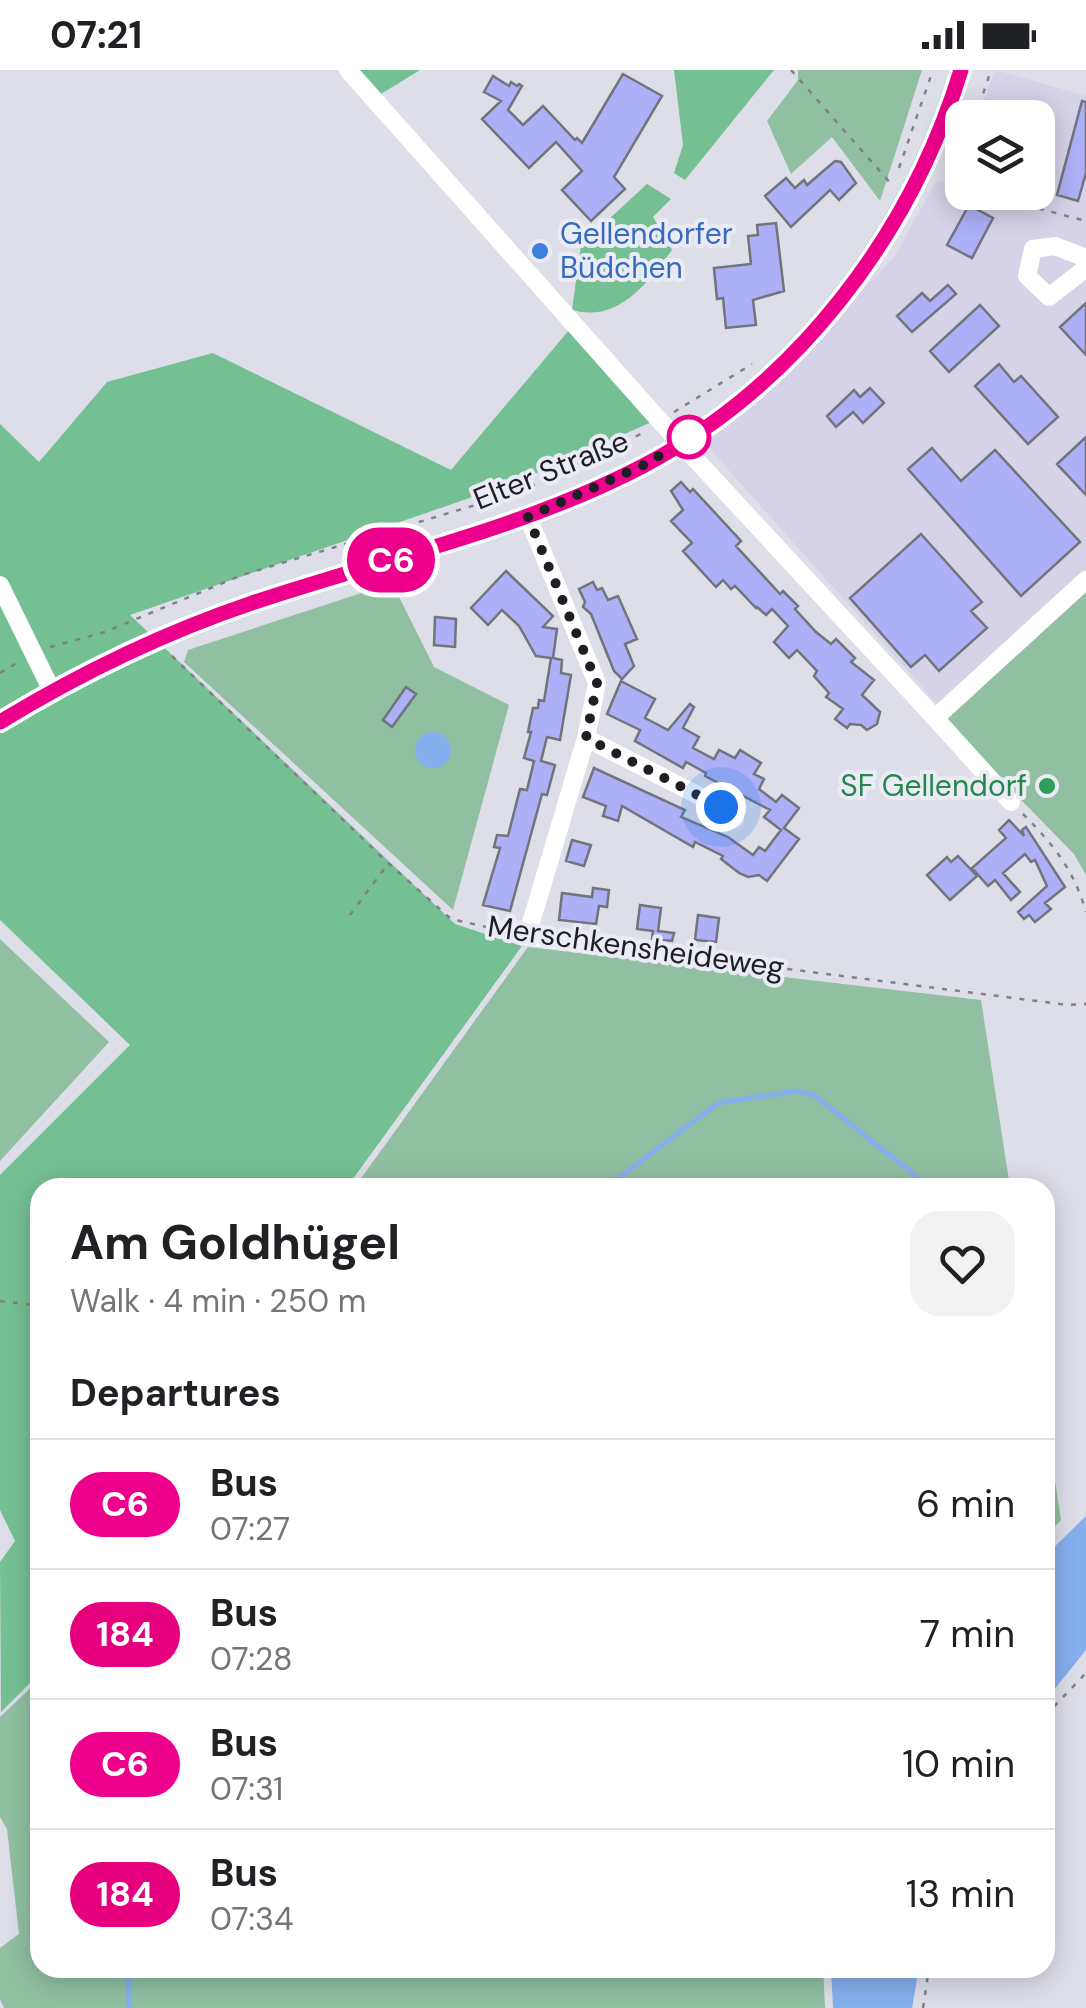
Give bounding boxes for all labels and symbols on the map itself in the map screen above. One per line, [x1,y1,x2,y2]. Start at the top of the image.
place label: Gellendorfer Büdchen [560,214,733,287]
marker: Gellendorfer Büdchen [529,240,551,262]
unlabelled marker [668,416,710,458]
street label: Elter Straße [467,421,634,518]
line badge: C6 [346,528,436,592]
place label: SF Gellendorf [840,766,1027,805]
marker: SF Gellendorf [1036,775,1058,797]
your location [696,782,746,832]
street label: Merschkensheideweg [485,906,787,987]

